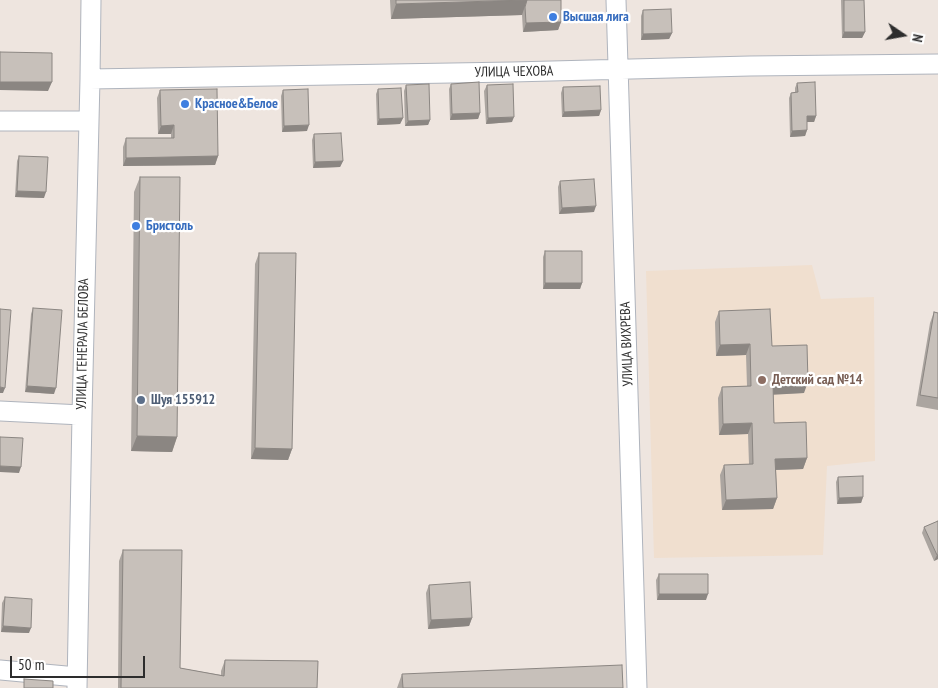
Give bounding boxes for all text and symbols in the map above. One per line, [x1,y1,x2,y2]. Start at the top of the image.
place label: Высшая лига [563,9,629,25]
north arrow [878,10,928,60]
marker: Высшая лига [547,11,559,23]
text: N [908,33,927,44]
street label: УЛИЦА ЧЕХОВА [475,63,553,81]
place label: Красное&Белое [195,96,278,112]
marker: Красное&Белое [179,98,191,110]
place label: Бристоль [146,218,193,234]
marker: Бристоль [130,220,142,232]
street label: УЛИЦА ГЕНЕРАЛА БЕЛОВА [73,278,93,410]
street label: УЛИЦА ВИХРЕВА [617,301,637,387]
place label: Детский сад №14 [772,372,862,388]
marker: Детский сад №14 [756,374,768,386]
place label: Шуя 155912 [151,392,215,408]
marker: Шуя 155912 [135,394,147,406]
scale bar [12,646,148,678]
text: 50 m [18,655,44,674]

